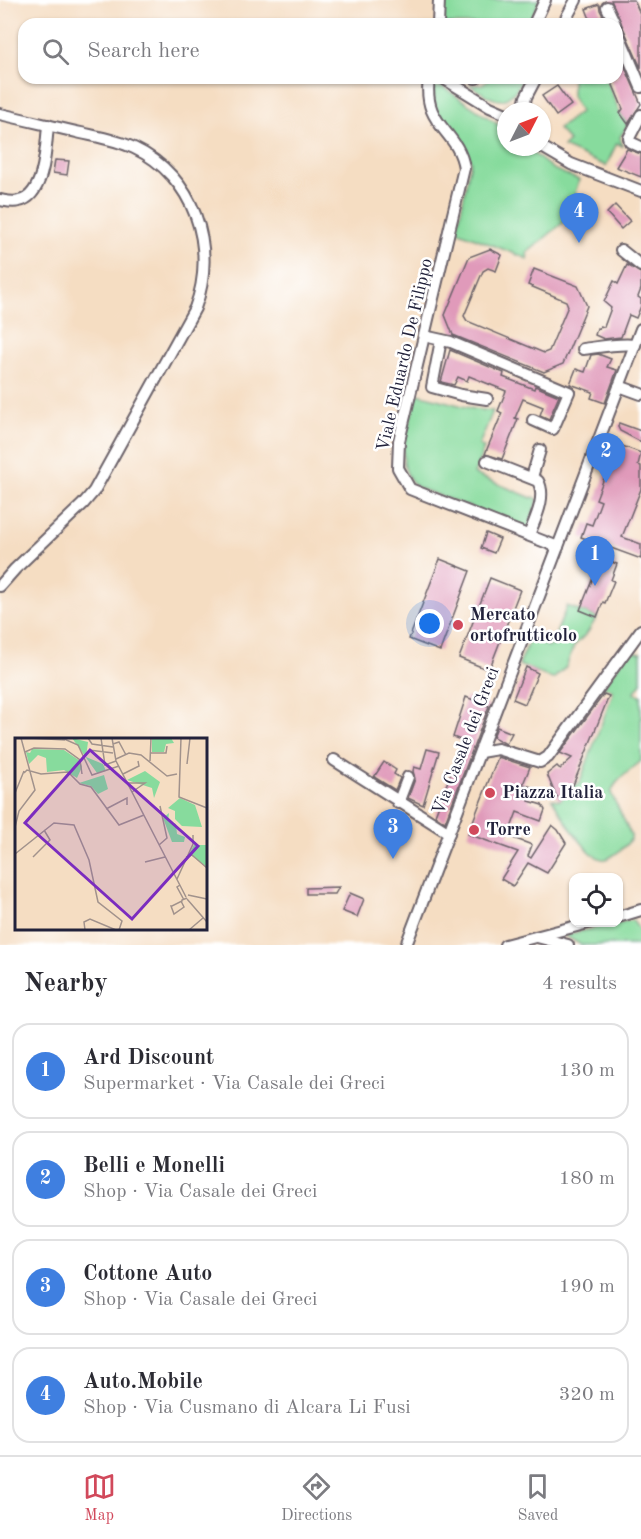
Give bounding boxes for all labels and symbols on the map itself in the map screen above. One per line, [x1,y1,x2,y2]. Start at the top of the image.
north arrow [497,102,551,156]
pin: 4 [560,194,598,243]
street label: Viale Eduardo De Filippo [374,257,436,453]
pin: 2 [586,434,626,483]
pin: 1 [576,536,614,586]
place label: Mercato ortofrutticolo [470,606,577,645]
your location [415,609,444,638]
marker: Mercato ortofrutticolo [451,618,465,632]
street label: Via Casale dei Greci [430,665,503,817]
inset map [15,738,207,930]
place label: Piazza Italia [502,784,603,802]
marker: Piazza Italia [483,786,497,800]
pin: 3 [374,810,412,859]
place label: Torre [486,821,531,839]
marker: Torre [467,823,481,837]

